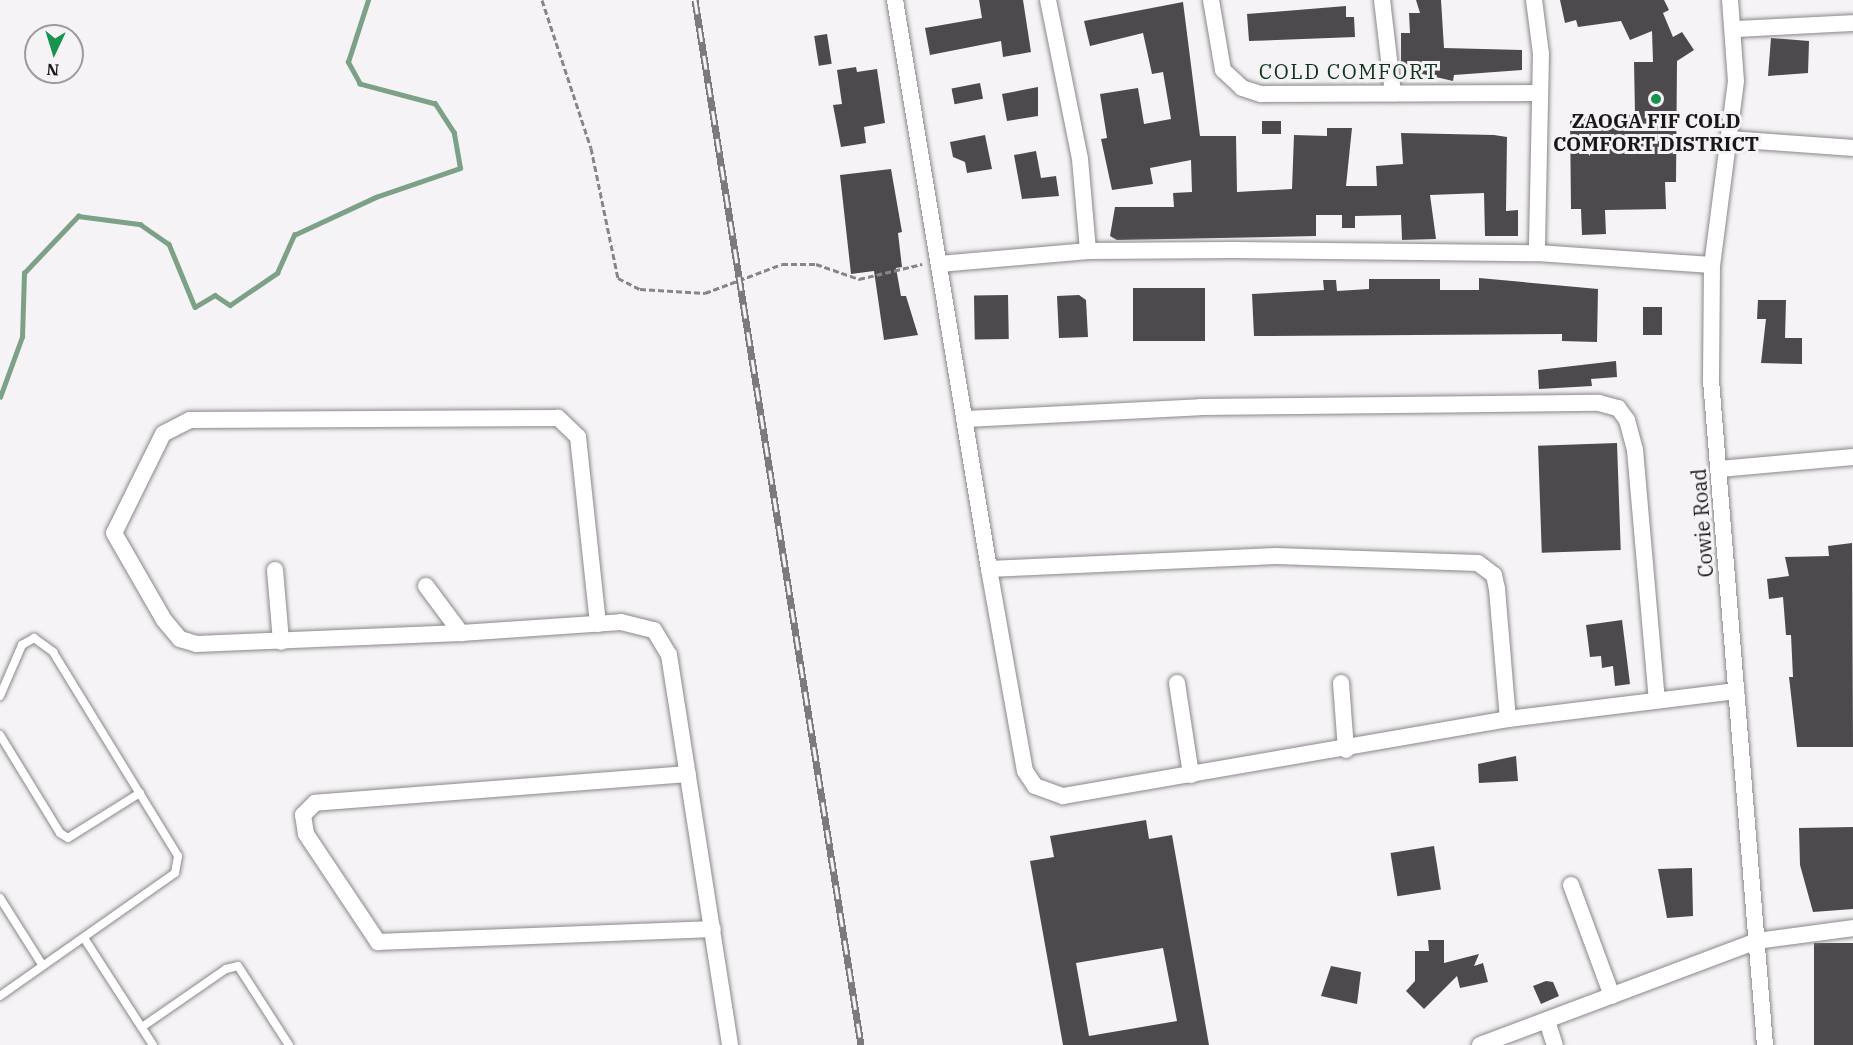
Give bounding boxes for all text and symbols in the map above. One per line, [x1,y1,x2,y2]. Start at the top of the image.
north arrow [24,24,84,84]
district label: COLD COMFORT [1259,58,1439,84]
text: N [46,60,60,80]
marker: ZAOGA FIF COLD COMFORT DISTRICT [1649,92,1663,106]
place label: ZAOGA FIF COLD COMFORT DISTRICT [1553,108,1759,155]
street label: Cowie Road [1686,468,1718,578]

